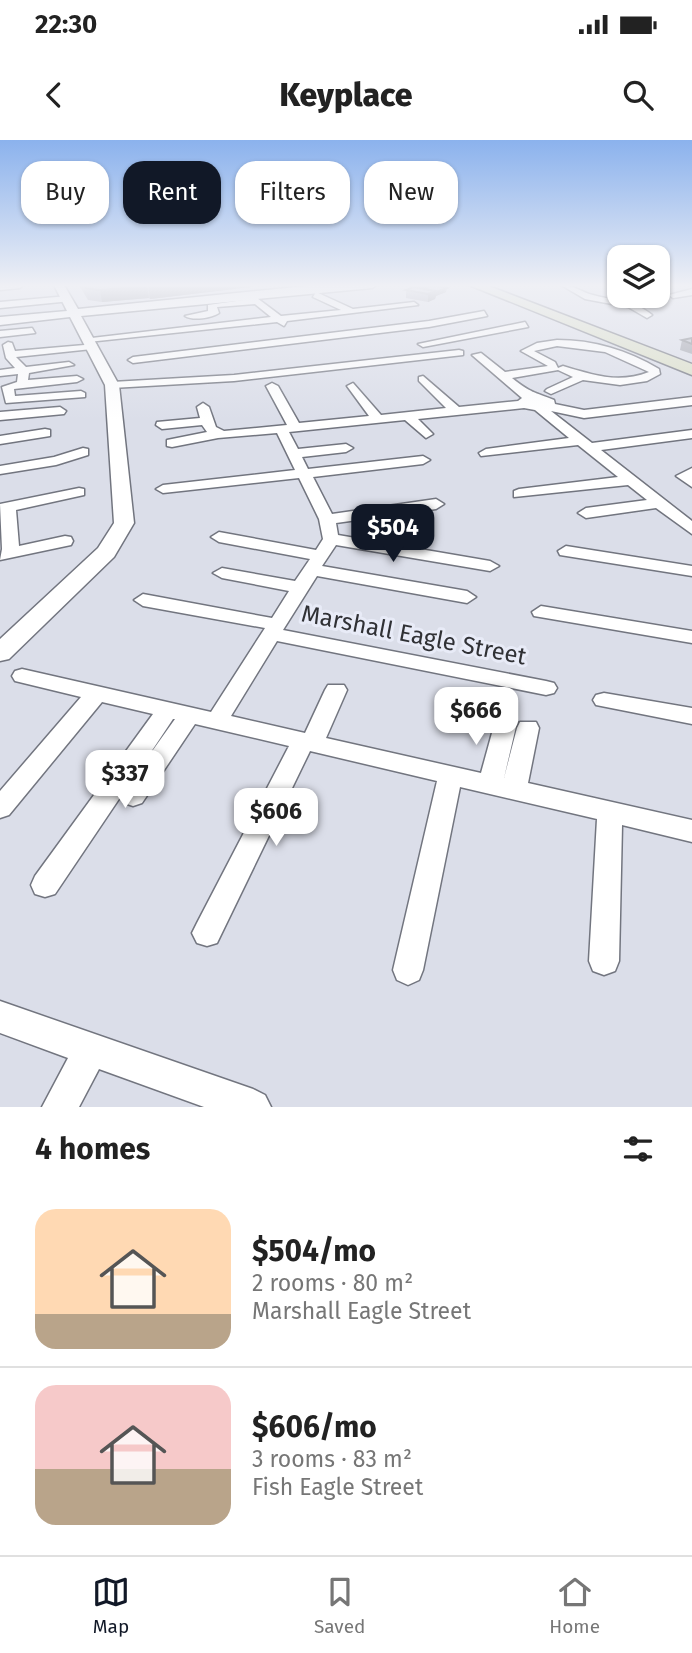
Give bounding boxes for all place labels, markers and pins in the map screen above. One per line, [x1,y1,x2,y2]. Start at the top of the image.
pin: $504 [352,504,434,564]
pin: $666 [435,688,517,747]
pin: $337 [84,750,166,810]
pin: $606 [235,788,317,848]

